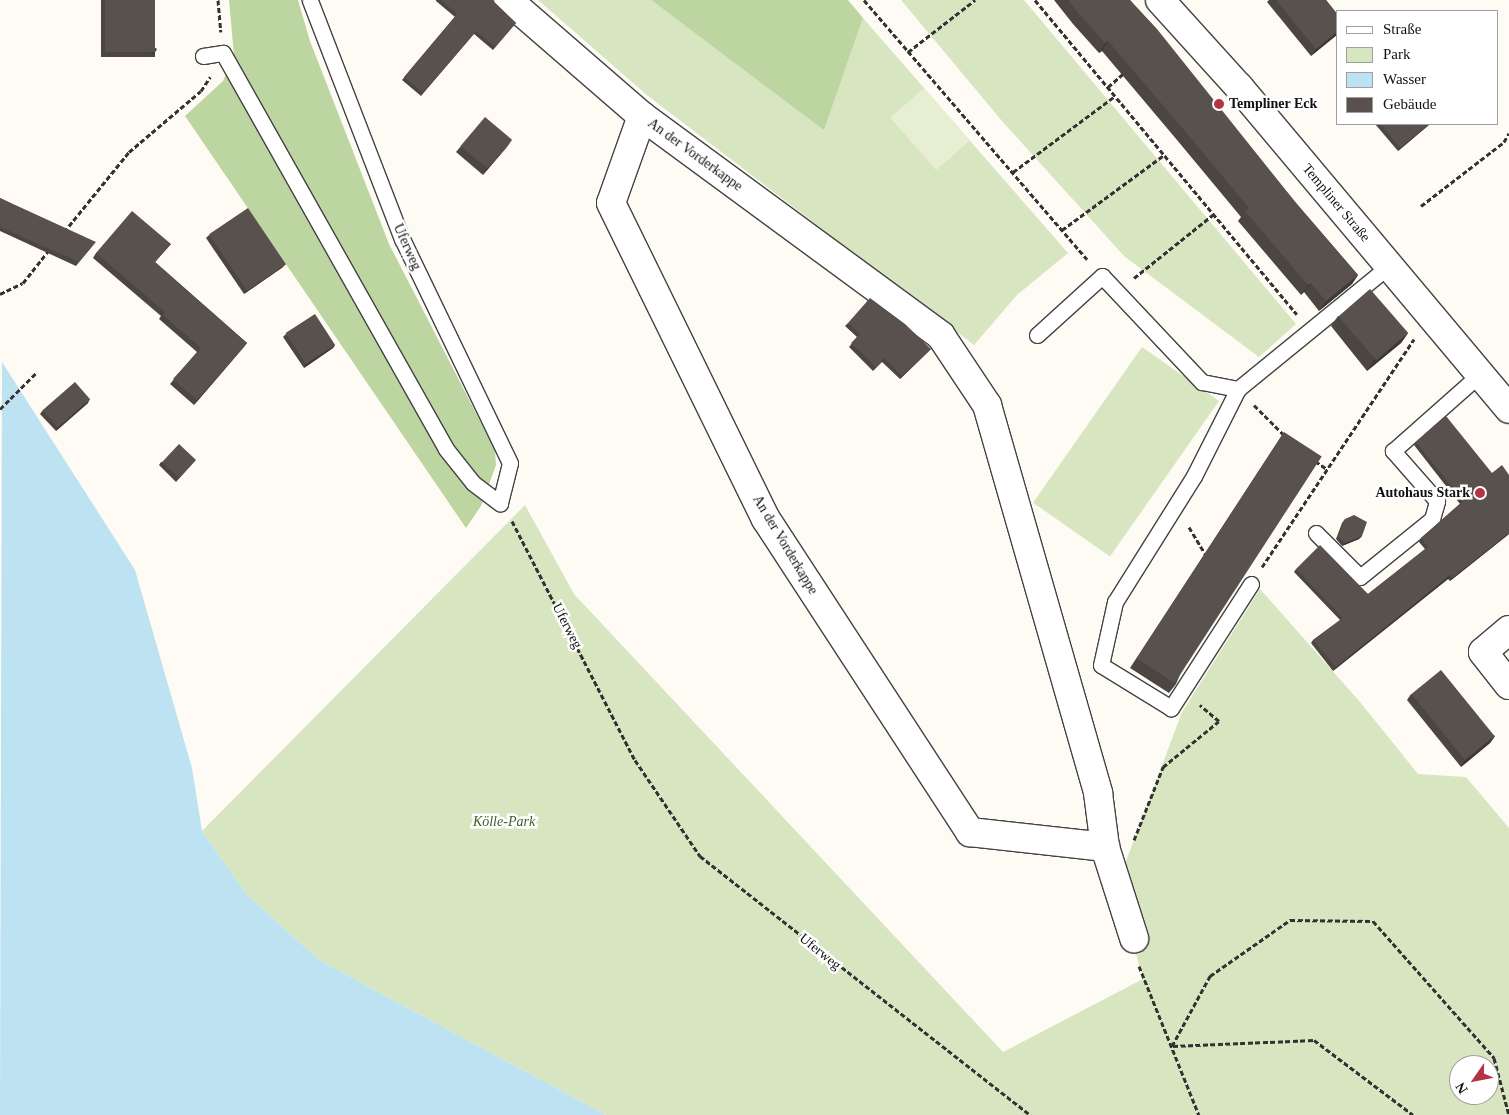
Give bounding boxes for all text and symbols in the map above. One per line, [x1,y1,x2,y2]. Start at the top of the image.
legend [1336,10,1499,125]
text: Straße [1383,21,1421,37]
text: Park [1383,46,1411,62]
text: Wasser [1383,71,1426,87]
place label: Templiner Eck [1229,96,1318,112]
text: Gebäude [1383,96,1436,112]
marker: Templiner Eck [1213,98,1225,110]
street label: An der Vorderkappe [644,115,746,195]
street label: Templiner Straße [1299,161,1373,245]
street label: Uferweg [389,221,425,273]
place label: Autohaus Stark [1375,485,1470,501]
marker: Autohaus Stark [1474,487,1486,499]
street label: An der Vorderkappe [749,492,821,598]
street label: Uferweg [548,600,586,652]
park label: Kölle-Park [473,814,535,830]
street label: Uferweg [796,930,844,974]
north arrow [1449,1055,1499,1105]
text: N [1453,1080,1471,1096]

